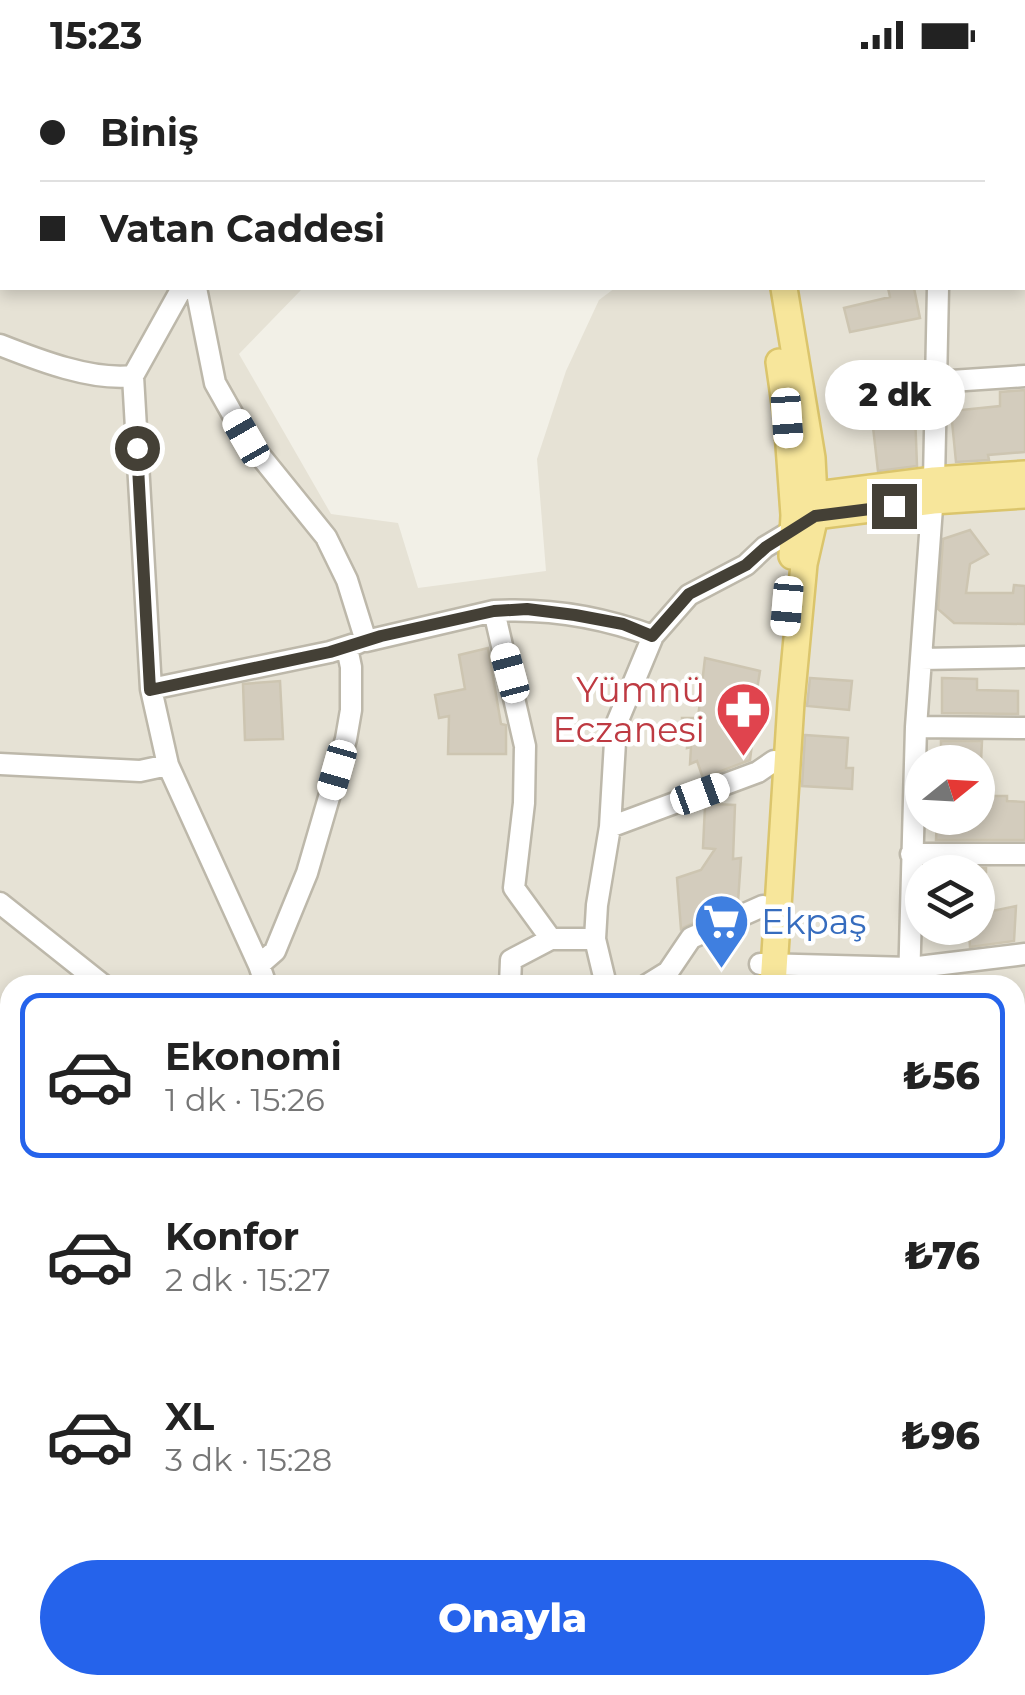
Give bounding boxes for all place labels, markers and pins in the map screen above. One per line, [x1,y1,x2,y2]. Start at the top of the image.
place label: Yümnü Eczanesi [553,668,705,751]
pharmacy icon: Yümnü Eczanesi [714,679,774,758]
supermarket icon: Ekpaş [692,891,752,970]
place label: Ekpaş [761,900,866,943]

